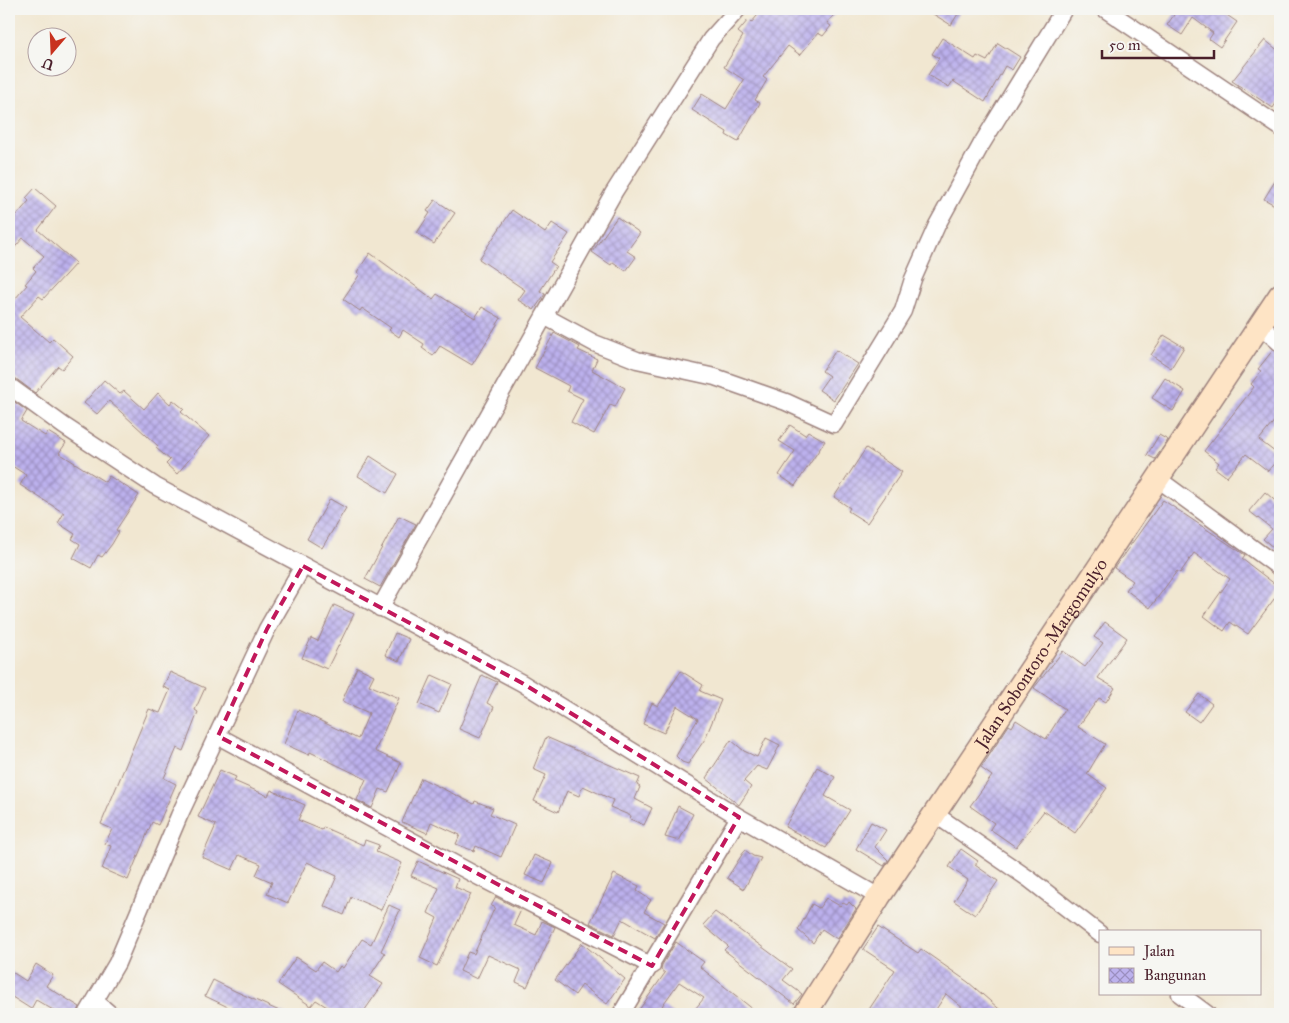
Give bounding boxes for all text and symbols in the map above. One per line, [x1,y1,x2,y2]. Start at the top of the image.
north arrow [28,28,78,78]
scale bar [1102,28,1214,60]
text: 50 m [1109,36,1141,54]
text: U [39,54,56,74]
street label: Jalan Sobontoro-Margomulyo [969,554,1112,755]
legend [1099,930,1262,996]
text: Jalan [1142,942,1175,961]
text: Bangunan [1144,966,1206,984]

